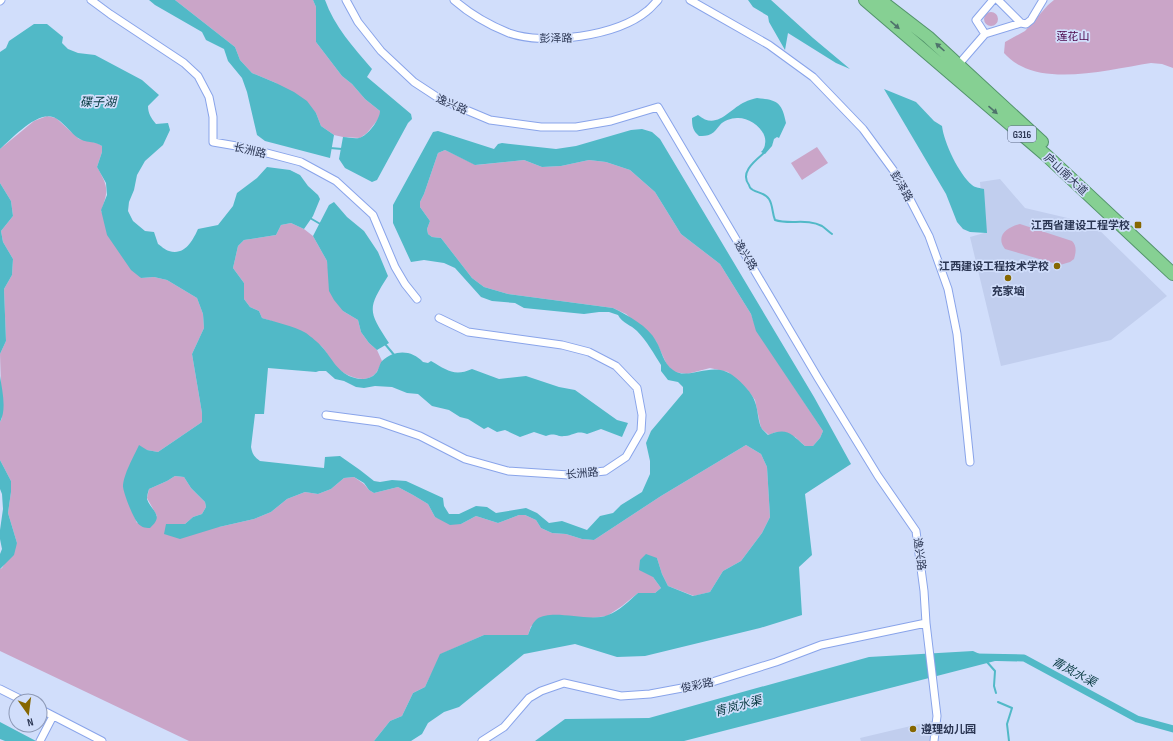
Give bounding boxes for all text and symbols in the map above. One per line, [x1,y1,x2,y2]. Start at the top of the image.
one-way arrow [889,21,900,30]
park label: 莲花山 [1057,30,1090,43]
street label: 彭泽路 [539,32,573,45]
one-way arrow [934,43,945,52]
street label: 逸兴路 [434,92,470,117]
water label: 碟子湖 [80,95,118,110]
one-way arrow [989,105,998,114]
road number: G316 [1008,126,1036,142]
street label: 长洲路 [232,140,267,161]
street label: 庐山南大道 [1041,151,1090,198]
street label: 彭泽路 [888,169,915,204]
place label: 江西省建设工程学校 [1031,219,1130,232]
marker: 江西省建设工程学校 [1133,220,1143,230]
street label: 逸兴路 [732,238,760,273]
place label: 江西建设工程技术学校 [939,260,1049,273]
marker: 江西建设工程技术学校 [1052,261,1062,271]
marker: 充家垴 [1003,273,1013,283]
place label: 充家垴 [992,285,1025,298]
street label: 长洲路 [565,466,599,481]
street label: 逸兴路 [911,537,928,571]
water label: 青岚水渠 [1049,655,1100,691]
street label: 俊彩路 [680,676,715,695]
north arrow [8,693,48,733]
water label: 青岚水渠 [713,693,765,720]
text: N [26,715,35,729]
place label: 遵理幼儿园 [921,723,976,736]
marker: 遵理幼儿园 [908,724,918,734]

